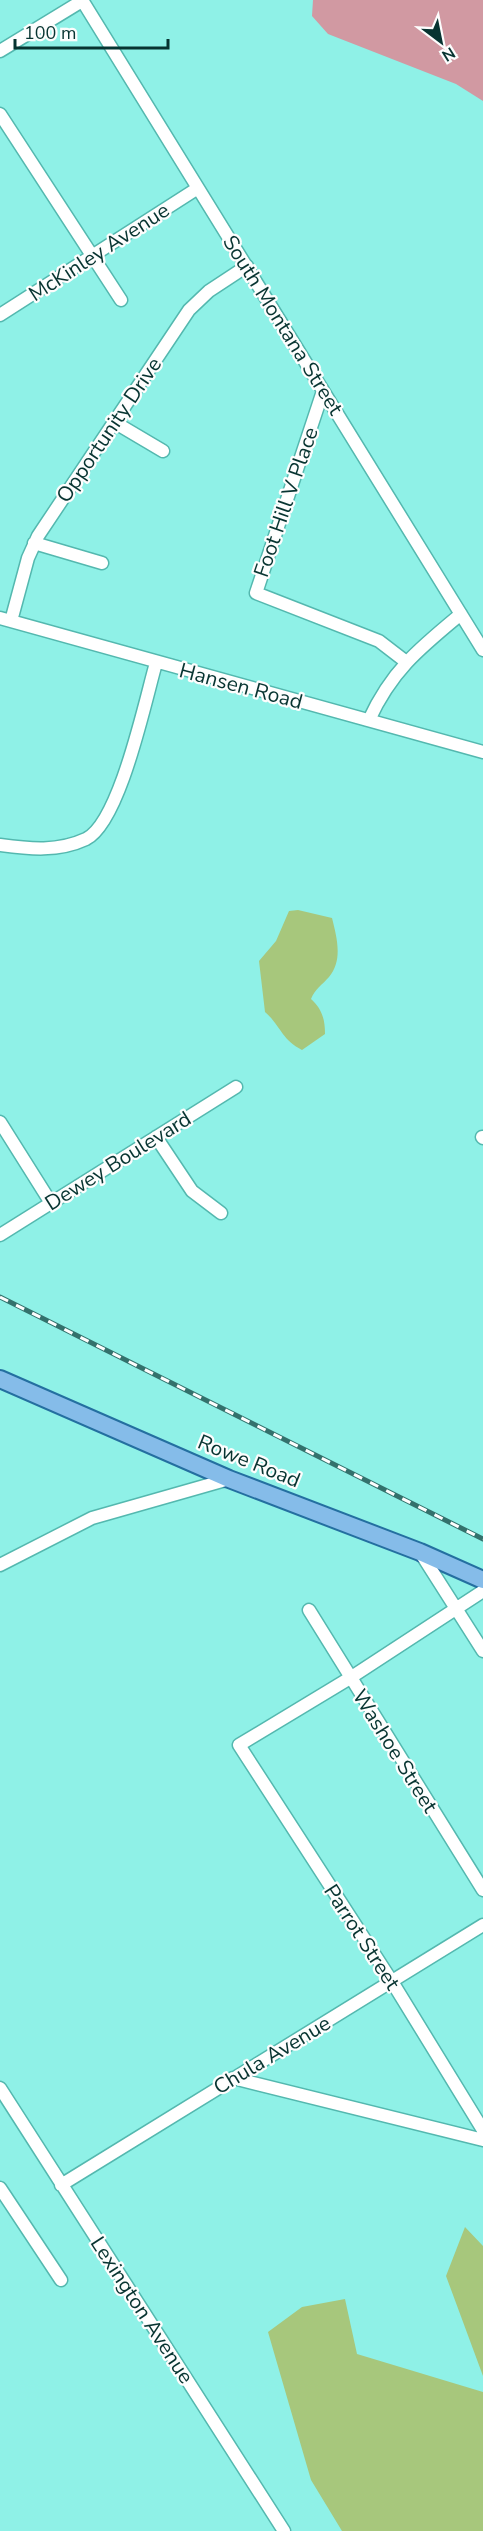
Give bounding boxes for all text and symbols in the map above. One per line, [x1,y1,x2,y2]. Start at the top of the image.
scale bar [15,12,168,50]
north arrow [411,12,471,72]
text: 100 m [24,21,76,45]
text: N [438,41,459,66]
street label: McKinley Avenue [23,196,175,308]
street label: South Montana Street [216,230,350,421]
street label: Opportunity Drive [50,352,168,508]
street label: Foot Hill V Place [247,423,325,581]
street label: Hansen Road [176,656,306,716]
street label: Dewey Boulevard [40,1105,196,1217]
street label: Rowe Road [194,1428,304,1494]
street label: Washoe Street [346,1684,444,1819]
street label: Parrot Street [317,1879,407,1996]
street label: Chula Avenue [208,2009,336,2101]
street label: Lexington Avenue [84,2231,200,2389]

